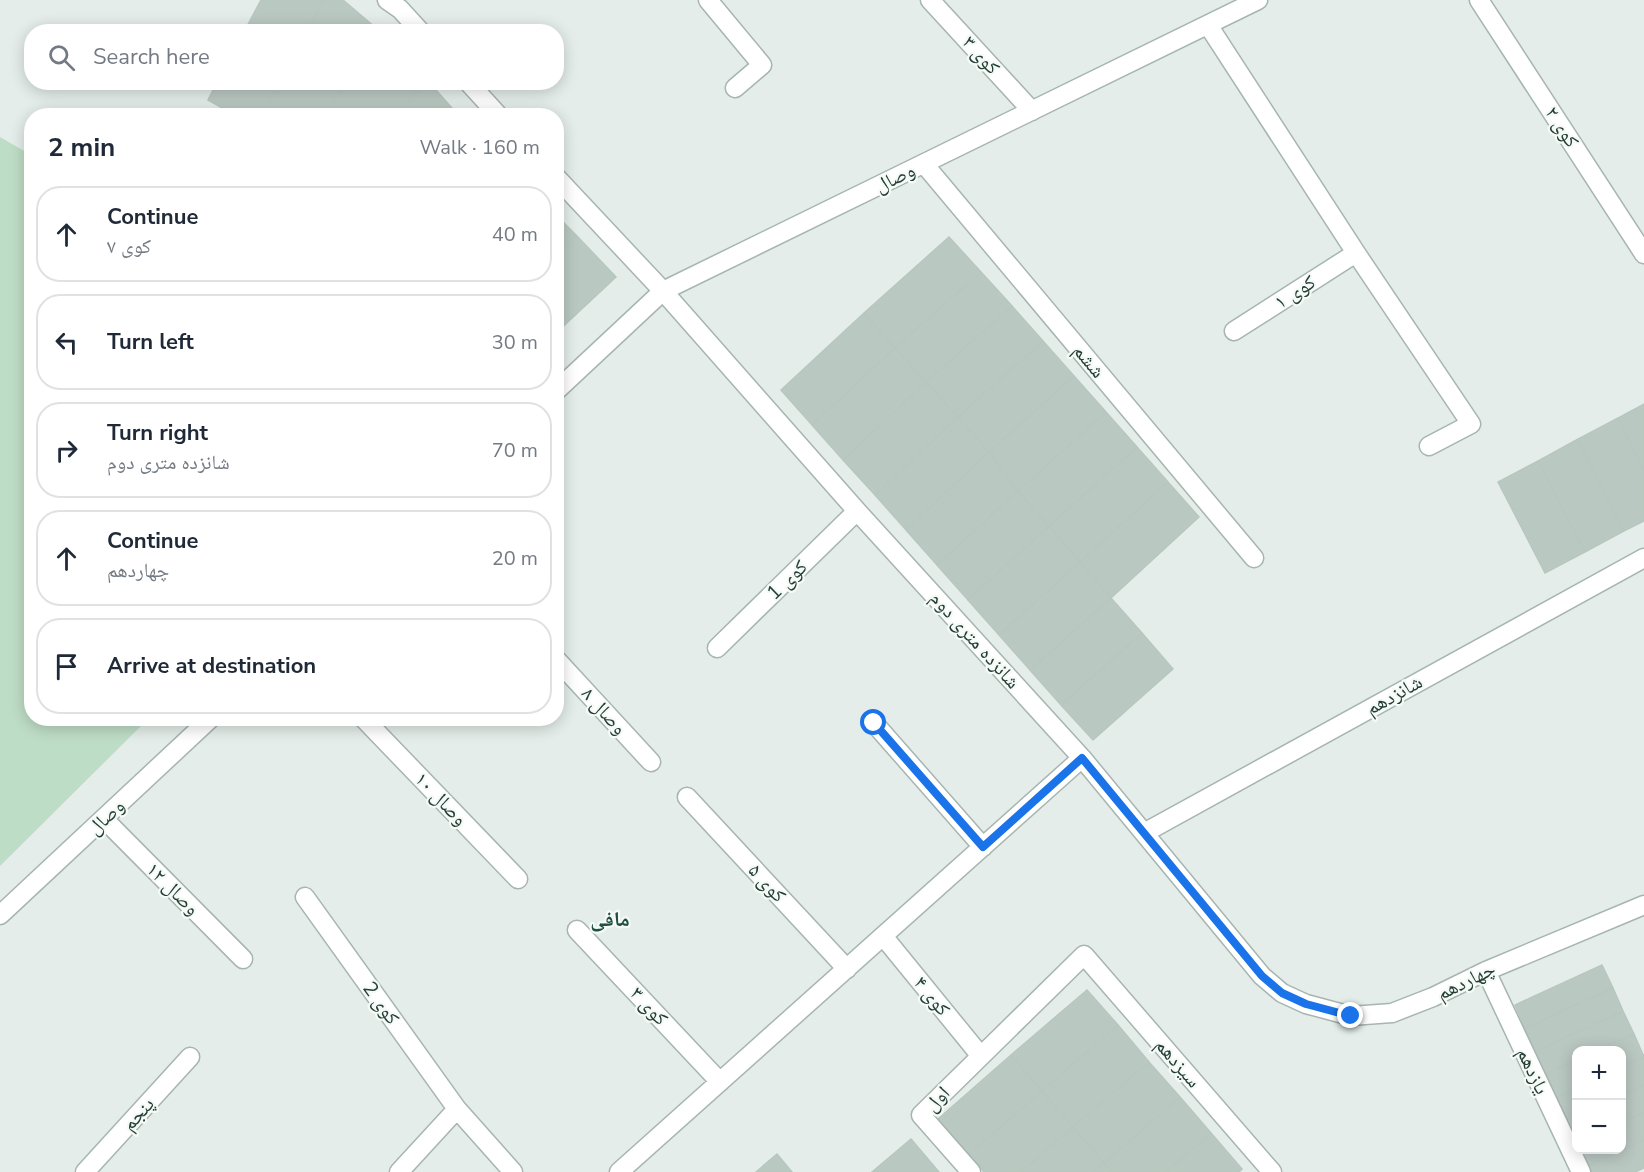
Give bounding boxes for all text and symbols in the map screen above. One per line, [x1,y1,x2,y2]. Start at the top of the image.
search box [24,24,564,90]
street label: کوی ۳ [956,30,1006,80]
icon: search [45,41,78,74]
text: Search here [93,42,210,72]
street label: کوی ۲ [1539,101,1585,153]
text: 2 min [48,130,115,165]
text: Walk · 160 m [420,134,540,161]
street label: وصال [870,157,920,199]
text: Continue [107,202,198,232]
icon: ahead [50,218,83,251]
text: 40 m [492,221,538,248]
text: کوی ۷ [107,233,151,260]
street label: کوی ۱ [1269,269,1321,315]
icon: left [50,326,83,359]
text: Turn left [107,327,194,357]
text: 30 m [492,329,538,356]
street label: ششم [1067,338,1111,384]
text: Turn right [107,418,208,448]
icon: right [50,434,83,467]
text: 70 m [492,437,538,464]
text: شانزده متری دوم [107,449,230,476]
text: Continue [107,526,198,556]
icon: ahead [50,542,83,575]
text: 20 m [492,545,538,572]
street label: کوی 1 [761,554,813,606]
text: چهاردهم [107,557,169,584]
street label: شانزده متری دوم [924,585,1026,695]
icon: arrive [50,650,83,683]
text: Arrive at destination [107,651,316,681]
street label: شانزدهم [1361,668,1427,722]
street label: وصال ۸ [575,681,633,741]
route start [860,709,886,735]
street label: وصال ۱۰ [409,766,473,832]
street label: وصال [81,793,131,841]
street label: وصال ۱۲ [140,856,206,922]
street label: کوی ۵ [742,858,792,908]
district label: مافی [590,905,630,933]
street label: چهاردهم [1432,955,1500,1007]
street label: کوی ۴ [908,970,956,1022]
street label: کوی 2 [356,976,406,1030]
street label: کوی ۳ [624,981,674,1031]
route end [1337,1002,1363,1028]
street label: سیزدهم [1149,1032,1207,1094]
street label: یازدهم [1510,1043,1556,1099]
map controls [1572,1046,1626,1154]
button: + [1572,1046,1626,1100]
street label: اول [918,1080,956,1118]
street label: پنجم [116,1091,160,1137]
button: − [1572,1100,1626,1154]

